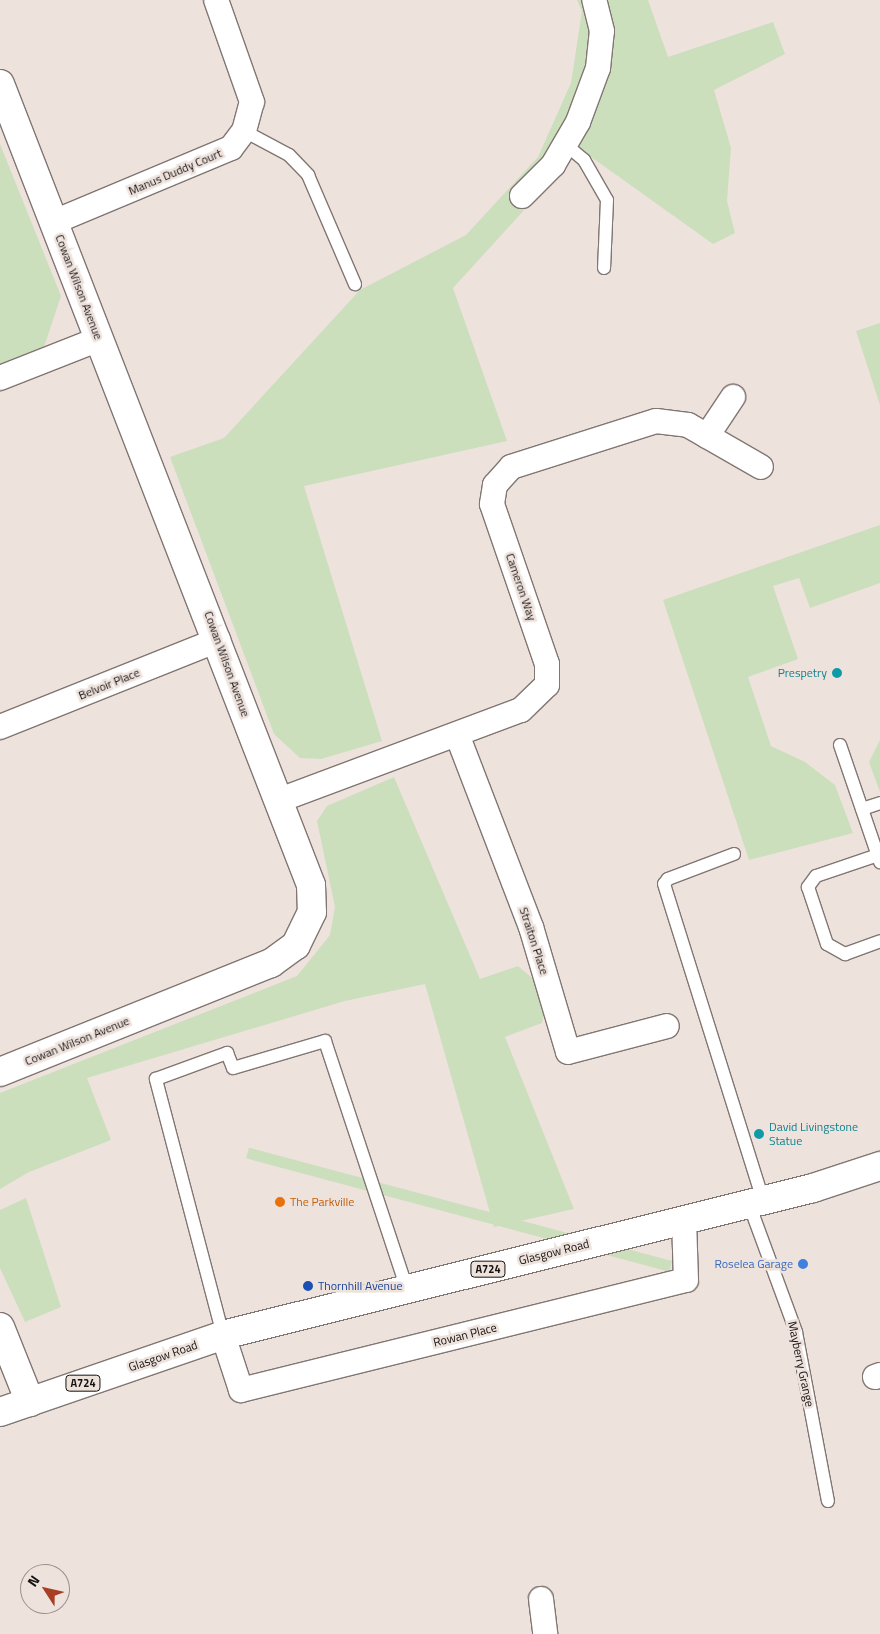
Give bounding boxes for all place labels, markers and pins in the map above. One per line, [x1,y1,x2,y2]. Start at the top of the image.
place label: Prespetry [778,666,827,680]
marker: Prespetry [831,667,843,679]
place label: David Livingstone Statue [769,1120,858,1148]
marker: David Livingstone Statue [753,1128,765,1140]
place label: The Parkville [290,1195,354,1209]
marker: The Parkville [274,1196,286,1208]
place label: Roselea Garage [714,1257,793,1271]
marker: Roselea Garage [797,1258,809,1270]
place label: Thornhill Avenue [318,1279,402,1293]
marker: Thornhill Avenue [302,1280,314,1292]

